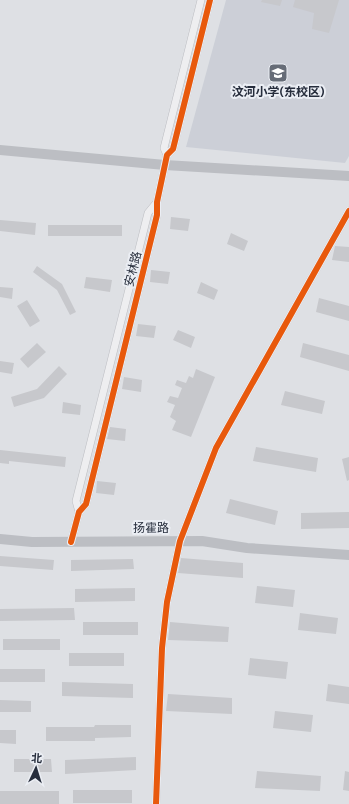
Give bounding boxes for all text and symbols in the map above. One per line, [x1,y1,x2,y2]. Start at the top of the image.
school or university icon: 汶河小学(东校区) [267,62,289,84]
place label: 汶河小学(东校区) [231,85,325,99]
street label: 安林路 [122,250,144,288]
street label: 扬霍路 [133,521,169,535]
north arrow [16,748,56,788]
text: 北 [31,752,43,765]

